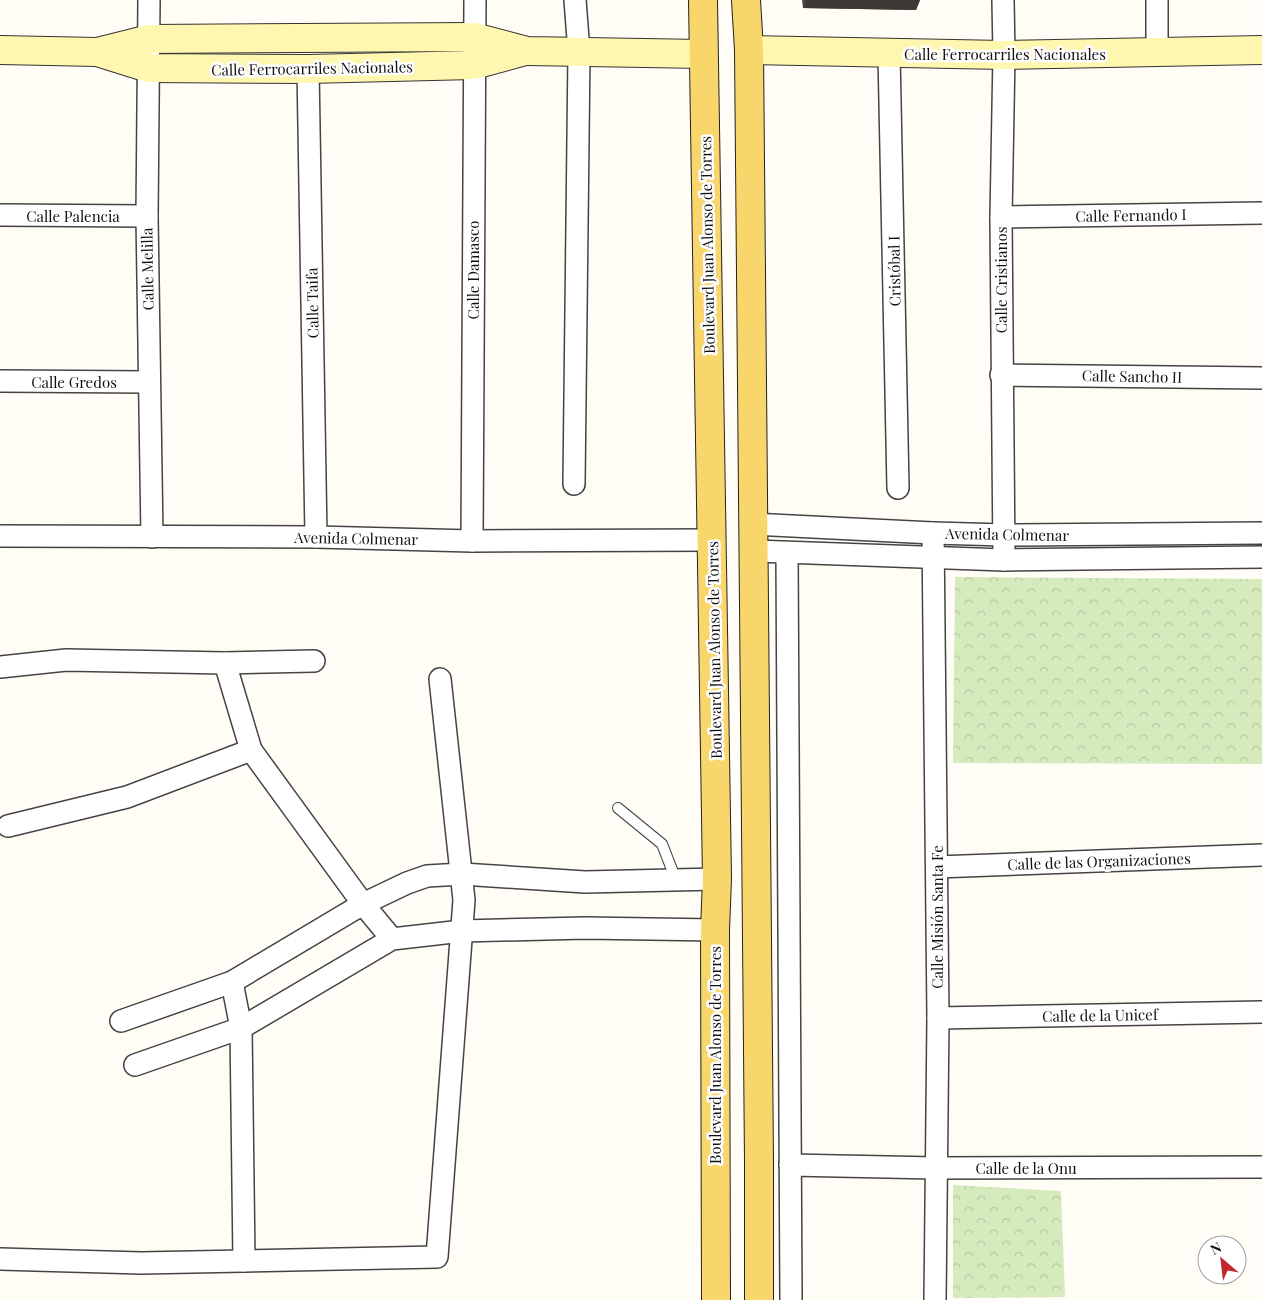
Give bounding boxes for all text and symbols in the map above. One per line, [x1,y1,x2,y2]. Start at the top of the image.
street label: Calle Ferrocarriles Nacionales [904,44,1106,64]
street label: Calle Ferrocarriles Nacionales [211,56,413,80]
street label: Boulevard Juan Alonso de Torres [695,136,719,354]
street label: Calle Fernando I [1075,204,1187,226]
street label: Calle Palencia [26,206,120,226]
street label: Calle Damasco [463,221,483,319]
street label: Calle Melilla [136,227,158,311]
street label: Calle Cristianos [991,227,1011,333]
street label: Cristóbal I [883,236,905,306]
street label: Calle Taifa [301,267,323,338]
street label: Calle Sancho II [1082,365,1182,387]
street label: Calle Gredos [31,372,117,392]
street label: Avenida Colmenar [944,523,1069,545]
street label: Avenida Colmenar [293,527,418,549]
street label: Boulevard Juan Alonso de Torres [702,541,726,759]
street label: Calle Misión Santa Fe [927,845,947,989]
street label: Calle de las Organizaciones [1007,848,1191,874]
street label: Boulevard Juan Alonso de Torres [705,946,725,1164]
street label: Calle de la Unicef [1042,1004,1159,1026]
street label: Calle de la Onu [975,1158,1077,1178]
north arrow [1197,1235,1247,1285]
text: N [1207,1237,1225,1259]

